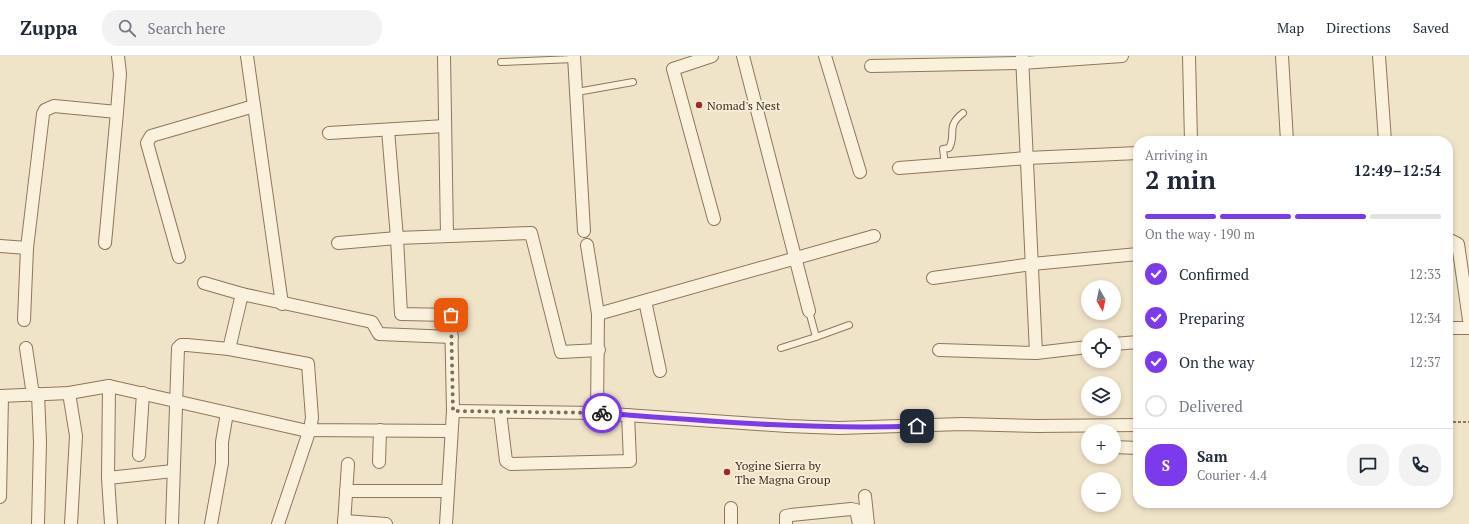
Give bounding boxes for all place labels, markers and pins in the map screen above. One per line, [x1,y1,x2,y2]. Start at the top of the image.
place label: Nomad's Nest [707,98,781,113]
marker: Nomad's Nest [694,100,704,110]
pin [434,298,468,332]
pin [900,409,934,443]
place label: Yogine Sierra by The Magna Group [735,458,831,487]
marker: Yogine Sierra by The Magna Group [722,467,732,477]

